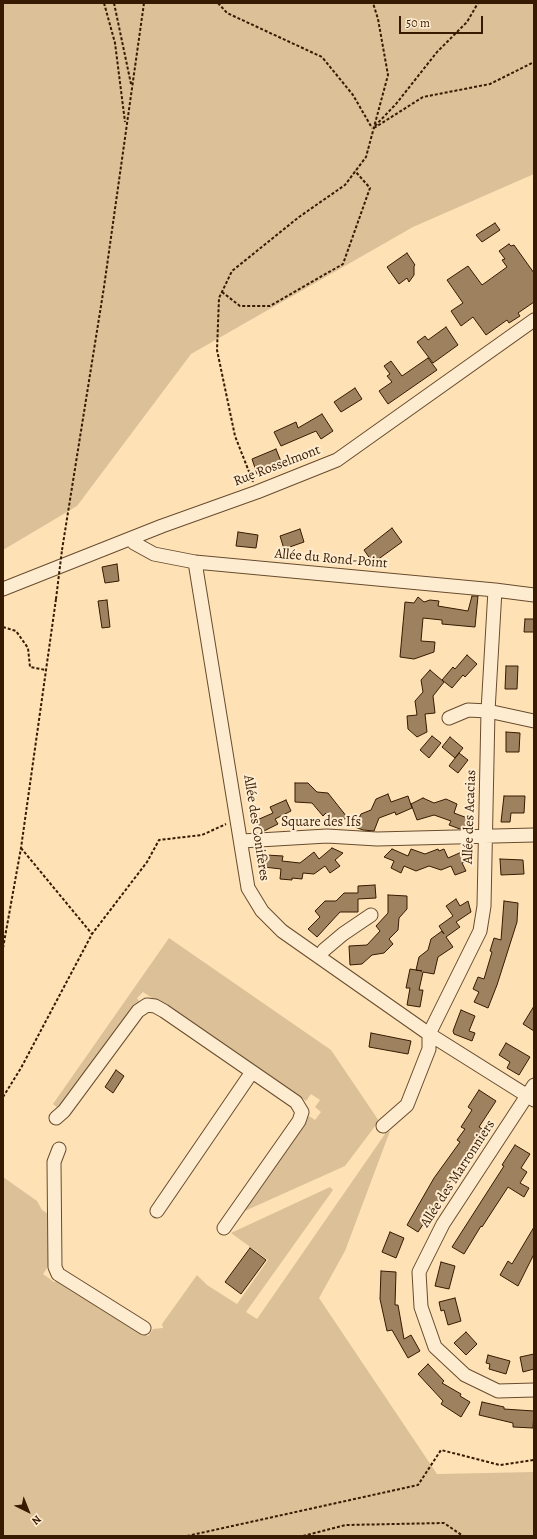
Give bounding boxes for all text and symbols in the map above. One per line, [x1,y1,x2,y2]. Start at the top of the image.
scale bar [401,8,485,34]
text: 50 m [406,15,430,31]
street label: Rue Rosselmont [231,442,323,490]
street label: Allée du Rond-Point [274,546,388,572]
street label: Allée des Acacias [460,769,480,865]
street label: Allée des Conifères [239,774,273,882]
street label: Square des Ifs [281,815,361,831]
street label: Allée des Marronniers [417,1117,499,1231]
north arrow [8,1491,48,1531]
text: N [28,1512,45,1528]

